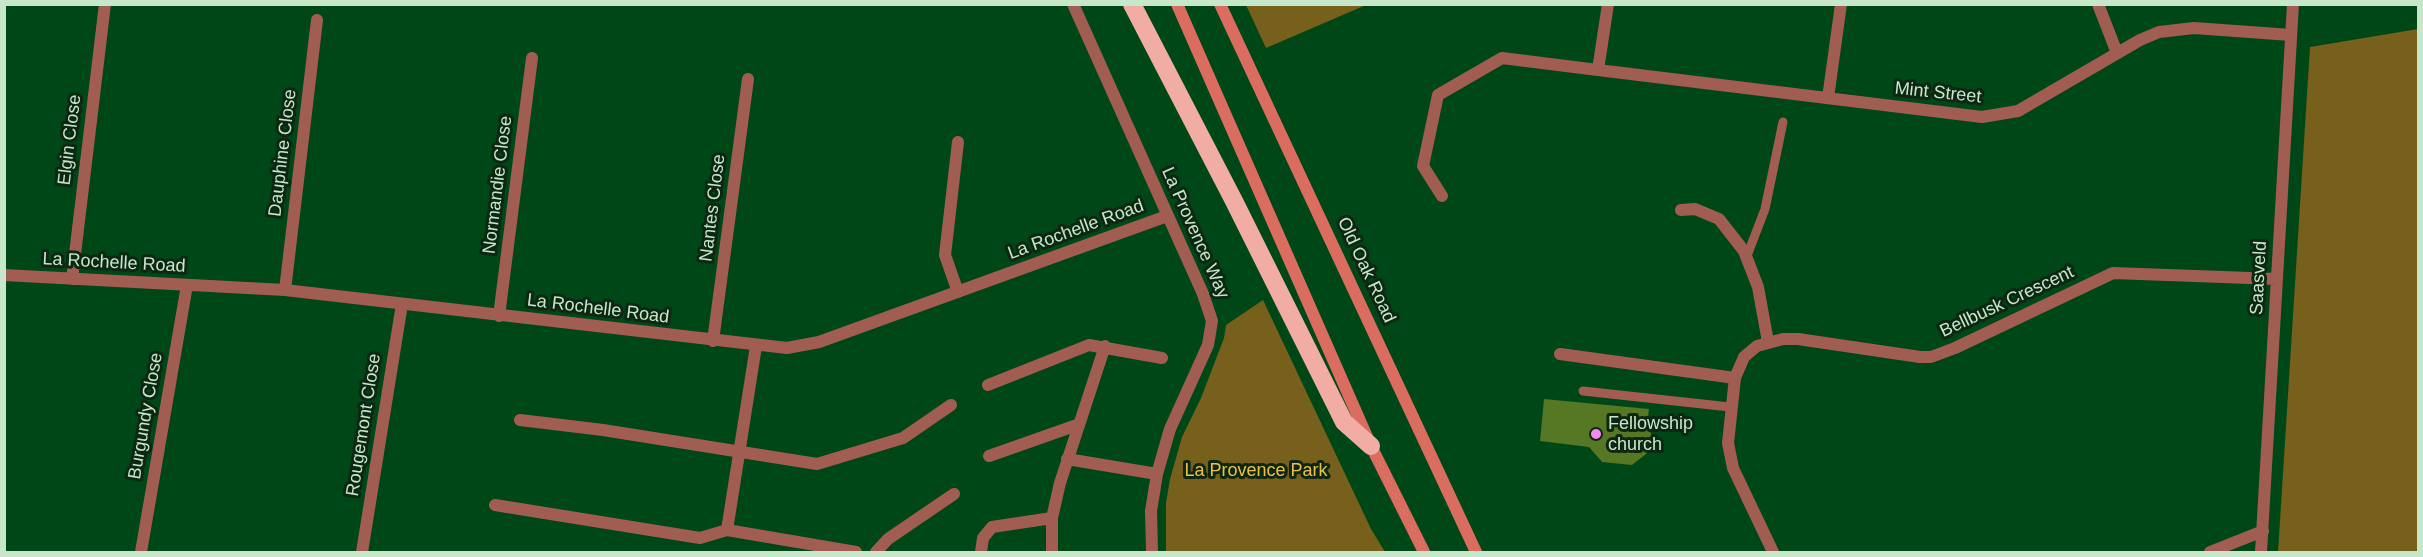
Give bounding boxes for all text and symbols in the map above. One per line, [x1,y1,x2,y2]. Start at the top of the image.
street label: Mint Street [1894,78,1982,108]
street label: Dauphine Close [264,88,302,218]
street label: Elgin Close [54,94,86,186]
street label: Normandie Close [479,115,517,255]
street label: Nantes Close [696,153,730,263]
street label: La Provence Way [1156,164,1234,302]
street label: La Rochelle Road [1005,195,1147,265]
street label: Old Oak Road [1332,214,1400,326]
street label: Saasveld [2246,240,2272,316]
street label: La Rochelle Road [42,248,186,278]
street label: Bellbusk Crescent [1937,262,2077,342]
street label: La Rochelle Road [526,290,670,328]
street label: Burgundy Close [124,351,168,481]
street label: Rougemont Close [342,352,386,498]
place label: Fellowship church [1608,413,1693,456]
marker: Fellowship church [1589,427,1603,441]
park label: La Provence Park [1184,460,1328,482]

